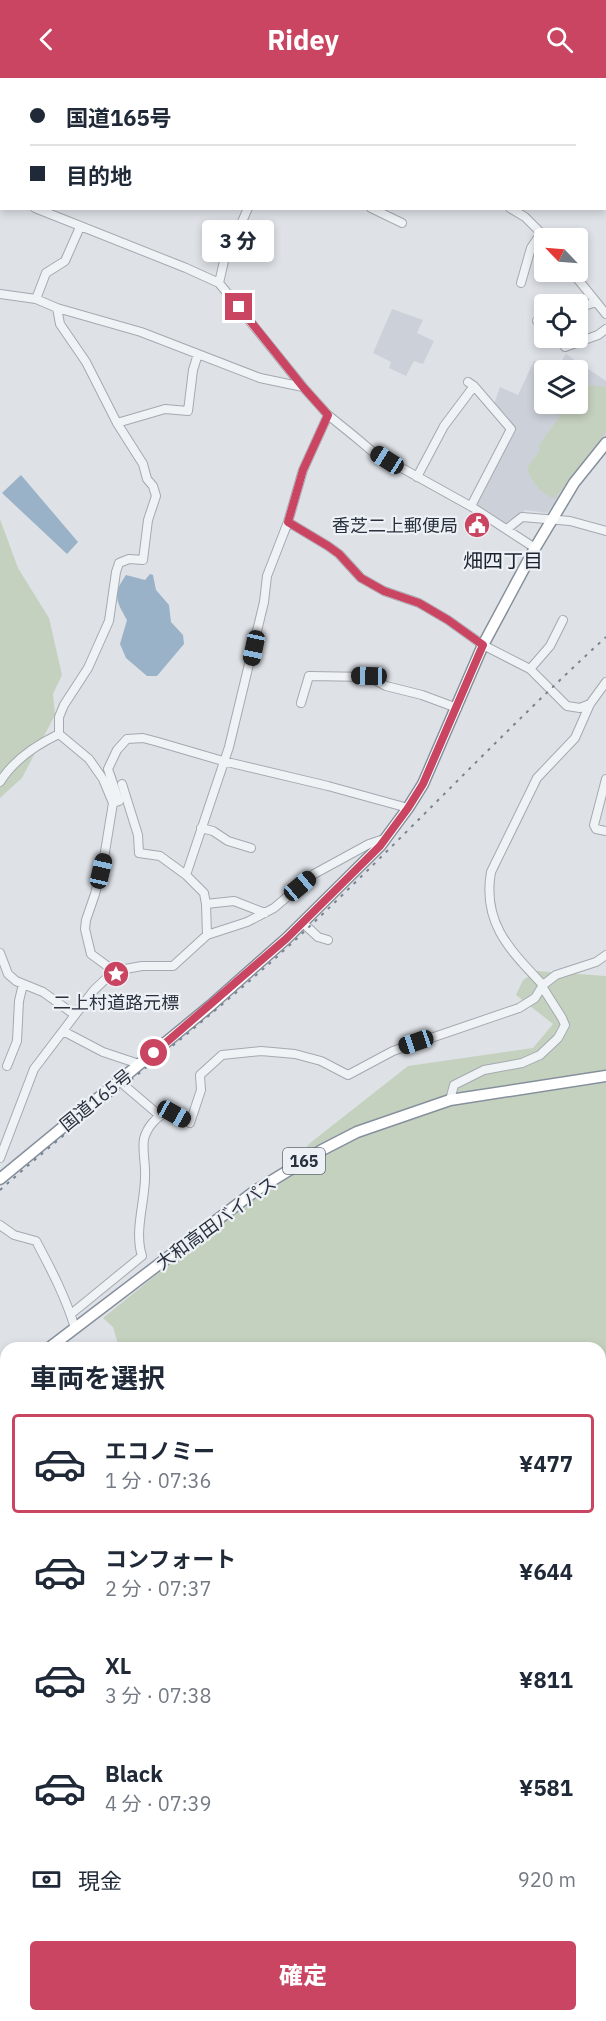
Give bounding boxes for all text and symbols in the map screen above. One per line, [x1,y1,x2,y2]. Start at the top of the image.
text: Ridey [267,22,339,57]
icon: back [30,23,63,56]
icon: search [543,23,576,56]
text: 国道165号 [66,103,172,132]
text: 目的地 [66,161,132,190]
callout: 3 分 [203,220,275,262]
text: 3 分 [220,227,256,254]
north arrow [534,228,588,282]
map controls [534,228,588,414]
route end [225,293,252,320]
button: locate [534,294,588,348]
button: layers [534,360,588,414]
car [367,443,407,477]
public building icon: 香芝二上郵便局 [462,510,492,540]
place label: 香芝二上郵便局 [332,514,458,537]
district label: 畑四丁目 [463,547,543,574]
car [241,629,267,667]
car [351,667,387,685]
car [88,851,114,891]
car [280,868,320,904]
place icon: 二上村道路元標 [101,959,131,989]
place label: 二上村道路元標 [53,991,179,1014]
car [396,1028,436,1056]
route start [140,1039,167,1066]
street label: 国道165号 [55,1064,137,1136]
car [154,1097,194,1131]
road number: 165 [283,1148,325,1174]
street label: 大和高田バイパス [151,1171,281,1275]
text: 車両を選択 [30,1360,165,1395]
text: エコノミー [105,1436,215,1465]
icon: car [33,1437,87,1491]
text: ¥477 [519,1449,573,1478]
text: 1 分 · 07:36 [105,1467,212,1494]
text: コンフォート [105,1544,236,1573]
icon: car [33,1545,87,1599]
text: ¥644 [519,1557,573,1586]
text: 2 分 · 07:37 [105,1575,212,1602]
text: XL [105,1651,131,1680]
icon: car [33,1653,87,1707]
text: ¥811 [519,1665,573,1694]
text: 3 分 · 07:38 [105,1682,212,1709]
text: Black [105,1759,163,1788]
icon: car [33,1761,87,1815]
text: ¥581 [519,1773,573,1802]
text: 4 分 · 07:39 [105,1790,212,1817]
icon: cash [30,1863,63,1896]
text: 現金 [78,1866,122,1895]
text: 920 m [518,1866,576,1893]
button: 確定 [30,1941,576,2010]

